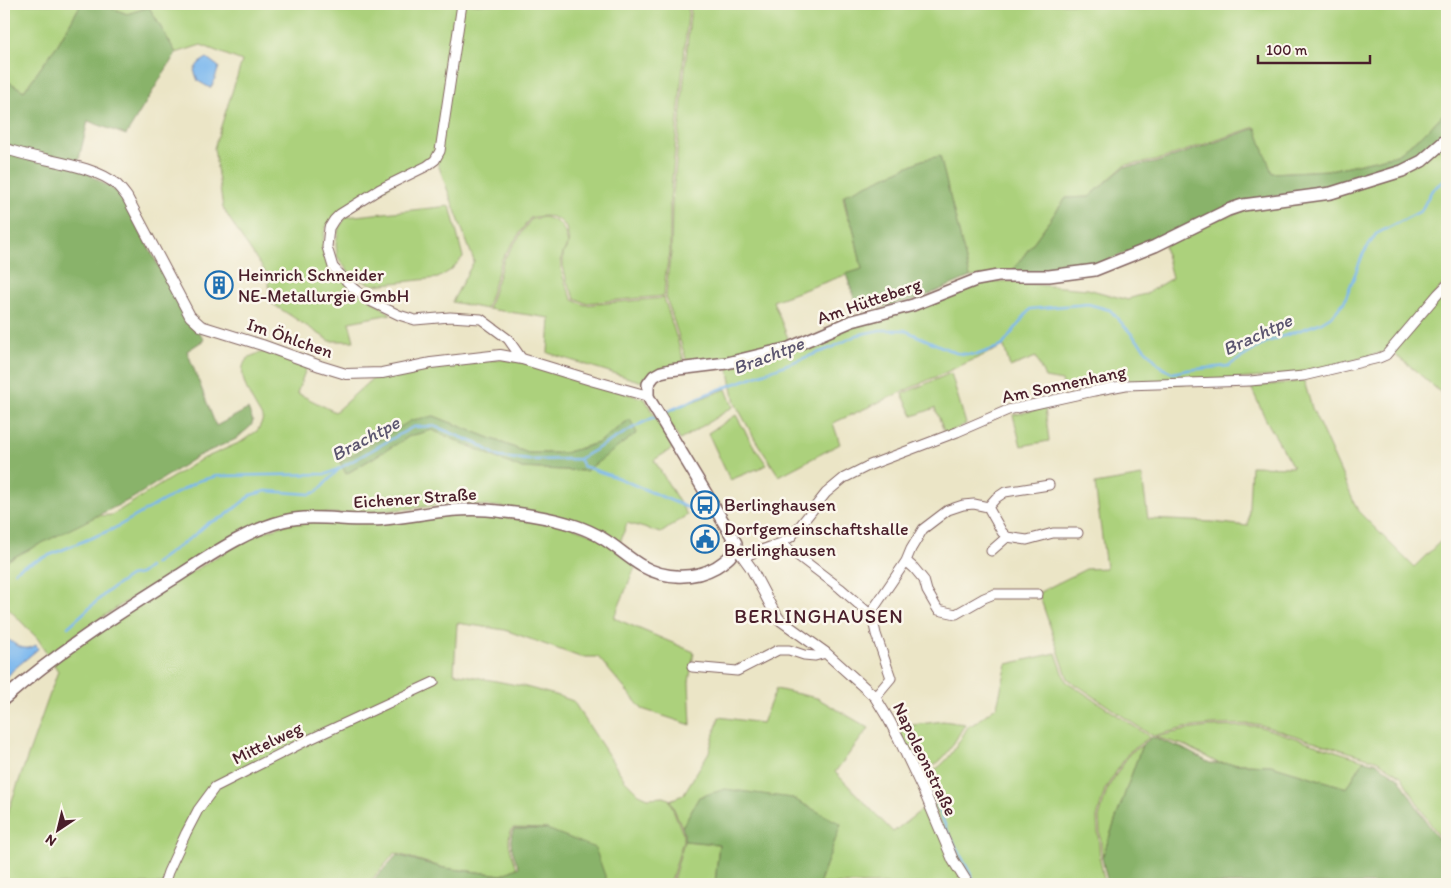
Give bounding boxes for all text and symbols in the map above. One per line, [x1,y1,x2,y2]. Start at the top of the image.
scale bar [1258,32,1371,64]
text: 100 m [1266,41,1308,59]
place label: Heinrich Schneider NE-Metallurgie GmbH [238,264,409,307]
building icon: Heinrich Schneider NE-Metallurgie GmbH [204,270,234,300]
street label: Am Hütteberg [814,273,925,329]
water label: Brachtpe [1219,308,1296,361]
street label: Im Öhlchen [244,313,336,363]
water label: Brachtpe [730,331,808,379]
street label: Am Sonnenhang [1000,360,1129,408]
water label: Brachtpe [327,410,404,466]
street label: Eichener Straße [352,483,478,513]
bus stop icon: Berlinghausen [690,490,720,520]
place label: Berlinghausen [724,494,836,516]
place label: Dorfgemeinschaftshalle Berlinghausen [724,518,909,561]
public building icon: Dorfgemeinschaftshalle Berlinghausen [690,524,720,554]
district label: BERLINGHAUSEN [734,604,904,628]
street label: Napoleonstraße [888,699,962,819]
street label: Mittelweg [228,716,306,769]
north arrow [32,806,82,856]
text: N [42,831,60,850]

